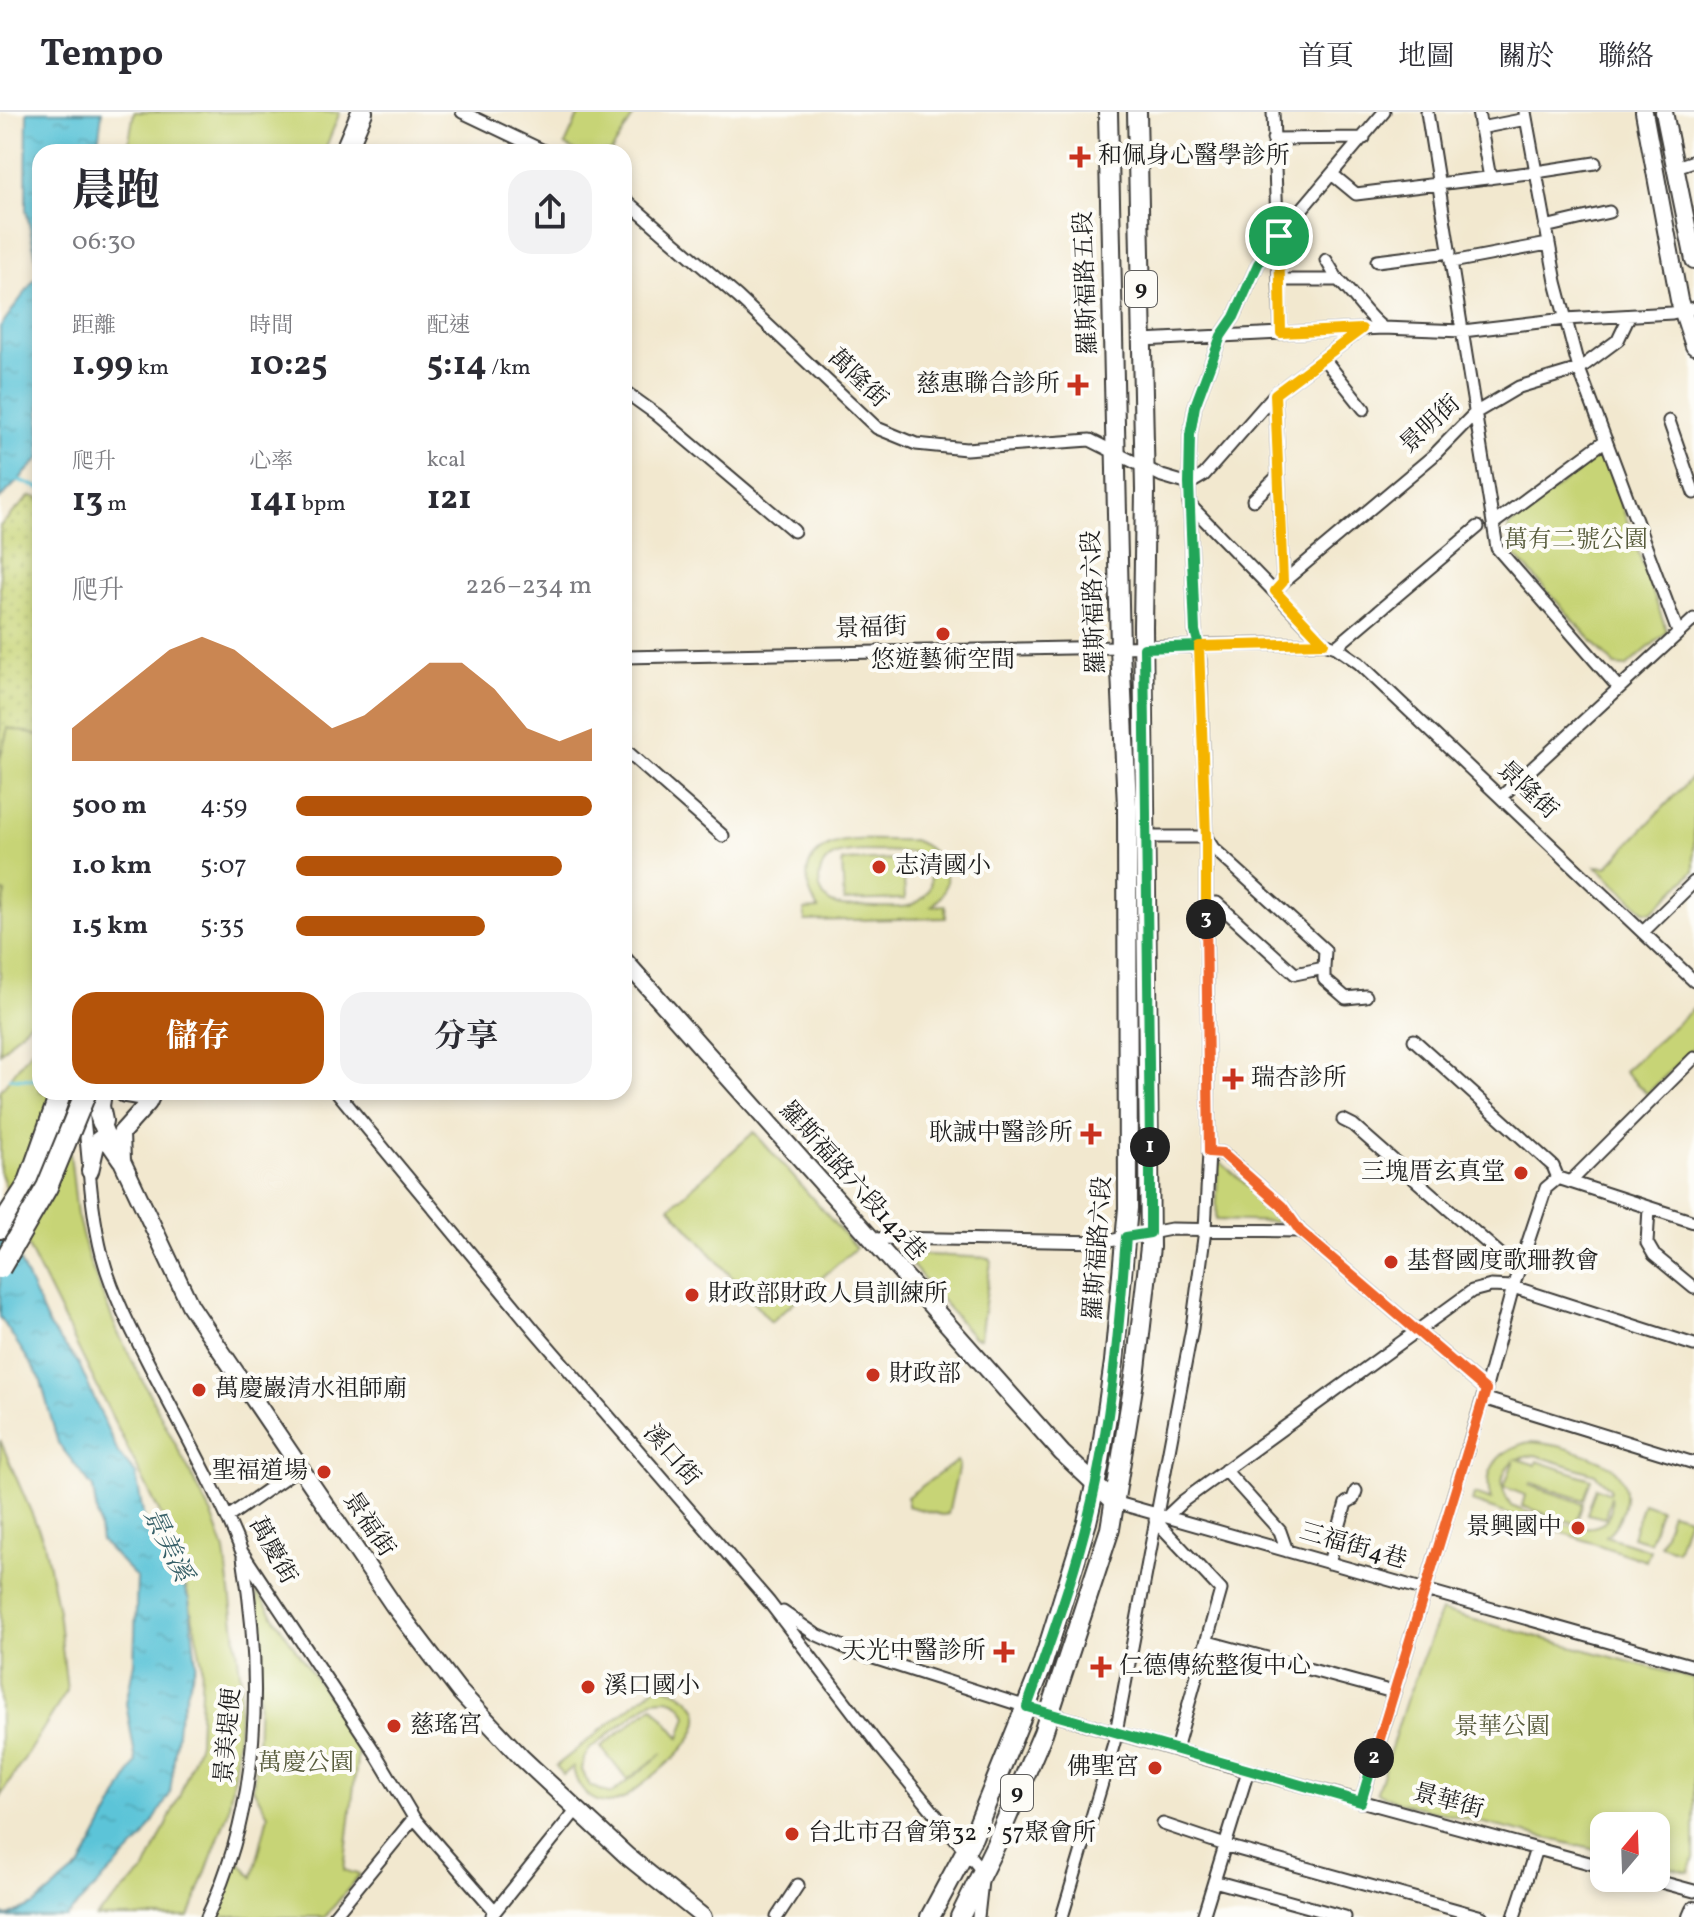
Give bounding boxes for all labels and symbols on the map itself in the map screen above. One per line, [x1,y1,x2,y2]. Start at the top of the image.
place label: 和佩身心醫學診所 [1098,140,1290,174]
marker: 和佩身心醫學診所 [1069,146,1091,168]
pin [1245,202,1313,270]
street label: 羅斯福路五段 [1067,210,1107,356]
road number: 9 [1125,271,1157,307]
street label: 萬隆街 [819,342,895,416]
place label: 慈惠聯合診所 [916,368,1060,402]
marker: 慈惠聯合診所 [1067,374,1089,396]
street label: 景明街 [1393,388,1469,462]
park label: 萬有二號公園 [1504,524,1648,558]
street label: 羅斯福路六段 [1075,529,1115,675]
street label: 景福街 [834,611,908,647]
marker: 悠遊藝術空間 [934,625,952,643]
place label: 悠遊藝術空間 [871,644,1015,678]
street label: 景隆街 [1489,754,1565,828]
place label: 志清國小 [895,850,991,884]
marker: 志清國小 [870,858,888,876]
pin: 3 [1186,899,1226,939]
place label: 瑞杏診所 [1251,1062,1347,1096]
marker: 瑞杏診所 [1222,1068,1244,1090]
street label: 羅斯福路六段142巷 [771,1095,933,1269]
place label: 耿誠中醫診所 [929,1117,1073,1151]
marker: 耿誠中醫診所 [1080,1123,1102,1145]
pin: 1 [1130,1127,1170,1167]
place label: 三塊厝玄真堂 [1361,1156,1505,1190]
marker: 三塊厝玄真堂 [1512,1164,1530,1182]
street label: 羅斯福路六段 [1077,1175,1121,1321]
place label: 基督國度歌珊教會 [1407,1245,1599,1279]
marker: 基督國度歌珊教會 [1382,1253,1400,1271]
place label: 財政部財政人員訓練所 [708,1278,948,1312]
marker: 財政部財政人員訓練所 [683,1286,701,1304]
place label: 財政部 [889,1358,961,1392]
marker: 財政部 [864,1366,882,1384]
place label: 萬慶巖清水祖師廟 [215,1373,407,1407]
marker: 萬慶巖清水祖師廟 [190,1381,208,1399]
street label: 溪口街 [635,1418,707,1494]
place label: 聖福道場 [212,1455,308,1489]
marker: 聖福道場 [315,1463,333,1481]
street label: 景福街 [334,1486,402,1564]
water label: 景美溪 [134,1502,202,1591]
street label: 萬慶街 [240,1511,304,1591]
place label: 景興國中 [1466,1511,1562,1545]
street label: 三福街4巷 [1295,1515,1411,1579]
marker: 景興國中 [1569,1519,1587,1537]
place label: 天光中醫診所 [842,1635,986,1669]
marker: 天光中醫診所 [993,1641,1015,1663]
place label: 仁德傳統整復中心 [1119,1650,1311,1684]
marker: 仁德傳統整復中心 [1090,1656,1112,1678]
place label: 溪口國小 [604,1670,700,1704]
marker: 溪口國小 [579,1678,597,1696]
street label: 景美堤便 [208,1687,250,1785]
place label: 慈瑤宮 [410,1709,482,1743]
park label: 景華公園 [1454,1711,1550,1745]
marker: 慈瑤宮 [385,1717,403,1735]
pin: 2 [1354,1738,1394,1778]
park label: 萬慶公園 [258,1747,354,1781]
place label: 佛聖宮 [1067,1751,1139,1785]
marker: 佛聖宮 [1146,1759,1164,1777]
road number: 9 [1001,1775,1033,1811]
street label: 景華街 [1409,1776,1487,1828]
north arrow [1590,1812,1670,1892]
place label: 台北市召會第32，57聚會所 [808,1817,1096,1851]
marker: 台北市召會第32，57聚會所 [783,1825,801,1843]

